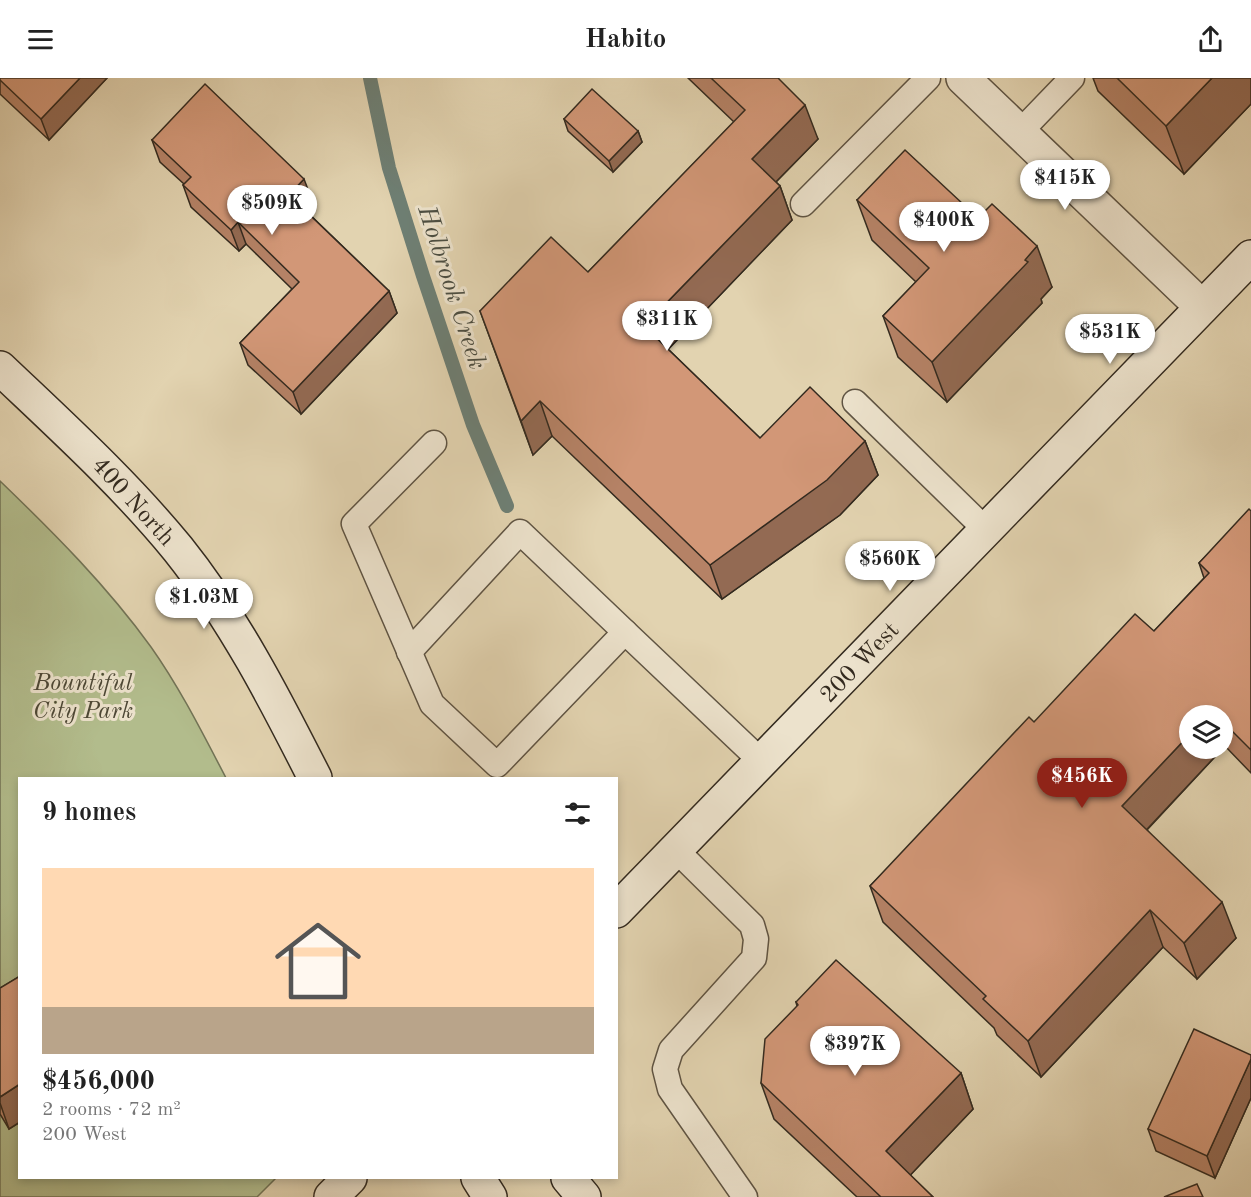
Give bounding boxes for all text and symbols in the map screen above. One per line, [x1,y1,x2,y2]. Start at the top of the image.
icon: menu [24,23,57,56]
icon: share [1194,23,1227,56]
text: Habito [585,26,666,53]
pin: $415K [1023,160,1107,211]
text: $415K [1034,169,1096,189]
pin: $509K [230,185,314,236]
text: $509K [241,194,303,214]
water label: Holbrook Creek [412,201,490,373]
pin: $400K [902,202,986,253]
text: $400K [913,211,975,231]
pin: $311K [625,301,709,352]
text: $311K [636,310,698,330]
pin: $531K [1068,314,1152,365]
text: $531K [1079,323,1141,343]
street label: 400 North [87,453,178,551]
pin: $560K [848,541,932,592]
text: $560K [859,550,921,570]
pin: $1.03M [155,579,253,630]
text: $1.03M [169,588,239,608]
street label: 200 West [816,618,904,708]
park label: Bountiful City Park [32,672,133,724]
map controls [1179,705,1233,759]
button: layers [1179,705,1233,759]
pin: $456K [1040,758,1124,809]
text: $456K [1051,767,1113,787]
icon: filters [561,797,594,830]
text: 9 homes [42,800,136,826]
icon: home [264,907,372,1015]
pin: $397K [813,1026,897,1077]
text: $397K [824,1035,886,1055]
text: $456,000 [42,1069,155,1095]
text: 2 rooms · 72 m² [42,1100,181,1120]
text: 200 West [42,1125,127,1145]

